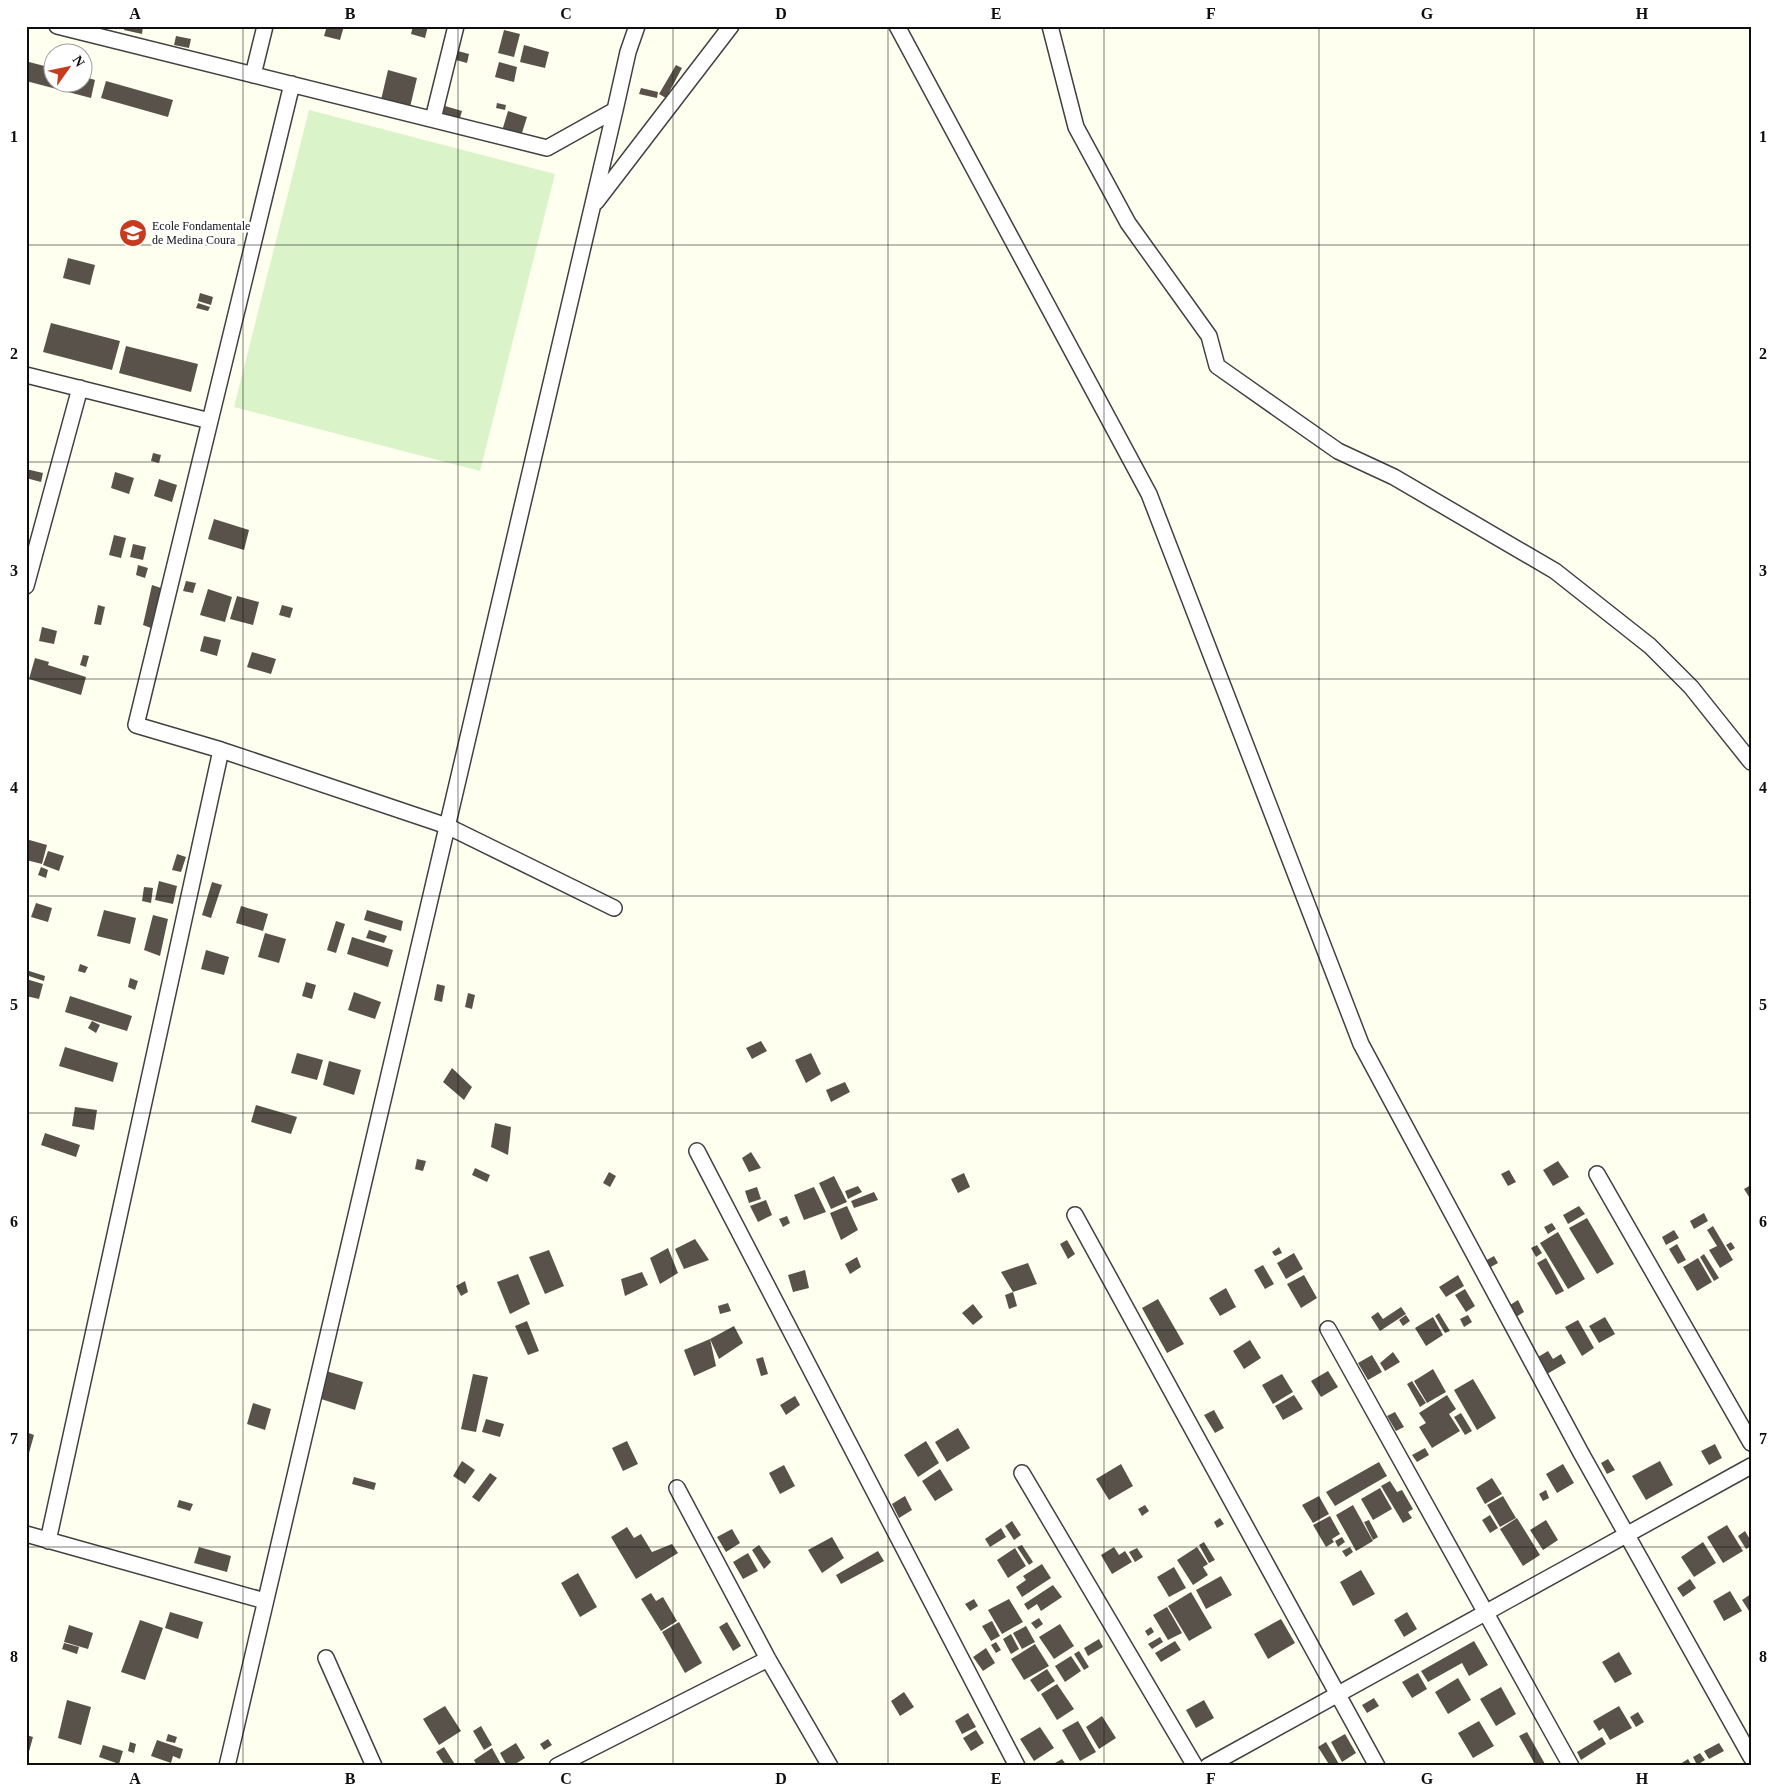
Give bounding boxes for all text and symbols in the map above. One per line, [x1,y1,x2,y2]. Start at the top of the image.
text: A [129,5,141,22]
text: B [345,5,356,22]
text: C [560,5,572,22]
text: D [775,5,787,22]
text: E [991,5,1001,22]
text: F [1206,5,1216,22]
text: G [1421,5,1434,22]
text: H [1636,5,1649,22]
north arrow [42,42,92,92]
text: N [69,53,88,70]
text: 1 [10,128,18,145]
text: 1 [1759,128,1767,145]
school or university icon: Ecole Fondamentale de Medina Coura [118,218,148,248]
place label: Ecole Fondamentale de Medina Coura [152,219,250,247]
text: 2 [10,345,18,362]
text: 2 [1759,345,1767,362]
text: 3 [10,562,18,579]
text: 3 [1759,562,1767,579]
text: 4 [10,779,18,796]
text: 4 [1759,779,1767,796]
text: 5 [10,996,18,1013]
text: 5 [1759,996,1767,1013]
text: 6 [10,1213,18,1230]
text: 6 [1759,1213,1767,1230]
text: 7 [10,1430,18,1447]
text: 7 [1759,1430,1767,1447]
text: 8 [10,1648,18,1665]
text: 8 [1759,1648,1767,1665]
text: A [129,1770,141,1787]
text: B [345,1770,356,1787]
text: C [560,1770,572,1787]
text: D [775,1770,787,1787]
text: E [991,1770,1001,1787]
text: F [1206,1770,1216,1787]
text: G [1421,1770,1434,1787]
text: H [1636,1770,1649,1787]

